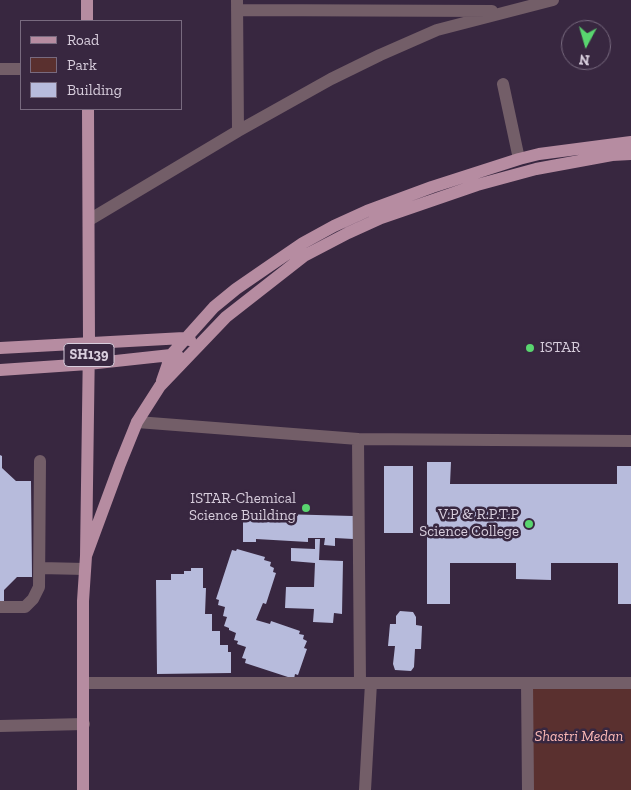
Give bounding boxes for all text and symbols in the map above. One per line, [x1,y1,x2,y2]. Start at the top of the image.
legend [20,20,182,110]
north arrow [561,20,611,70]
text: Road [67,31,99,49]
text: N [578,50,591,68]
text: Park [67,56,97,74]
text: Building [67,81,122,99]
place label: ISTAR [540,339,580,357]
marker: ISTAR [524,342,536,354]
road number: SH139 [64,344,114,366]
place label: ISTAR-Chemical Science Building [189,490,296,525]
marker: ISTAR-Chemical Science Building [300,502,312,514]
place label: V.P & R.P.T.P Science College [419,506,519,541]
marker: V.P & R.P.T.P Science College [523,518,535,530]
park label: Shastri Medan [535,728,623,746]

